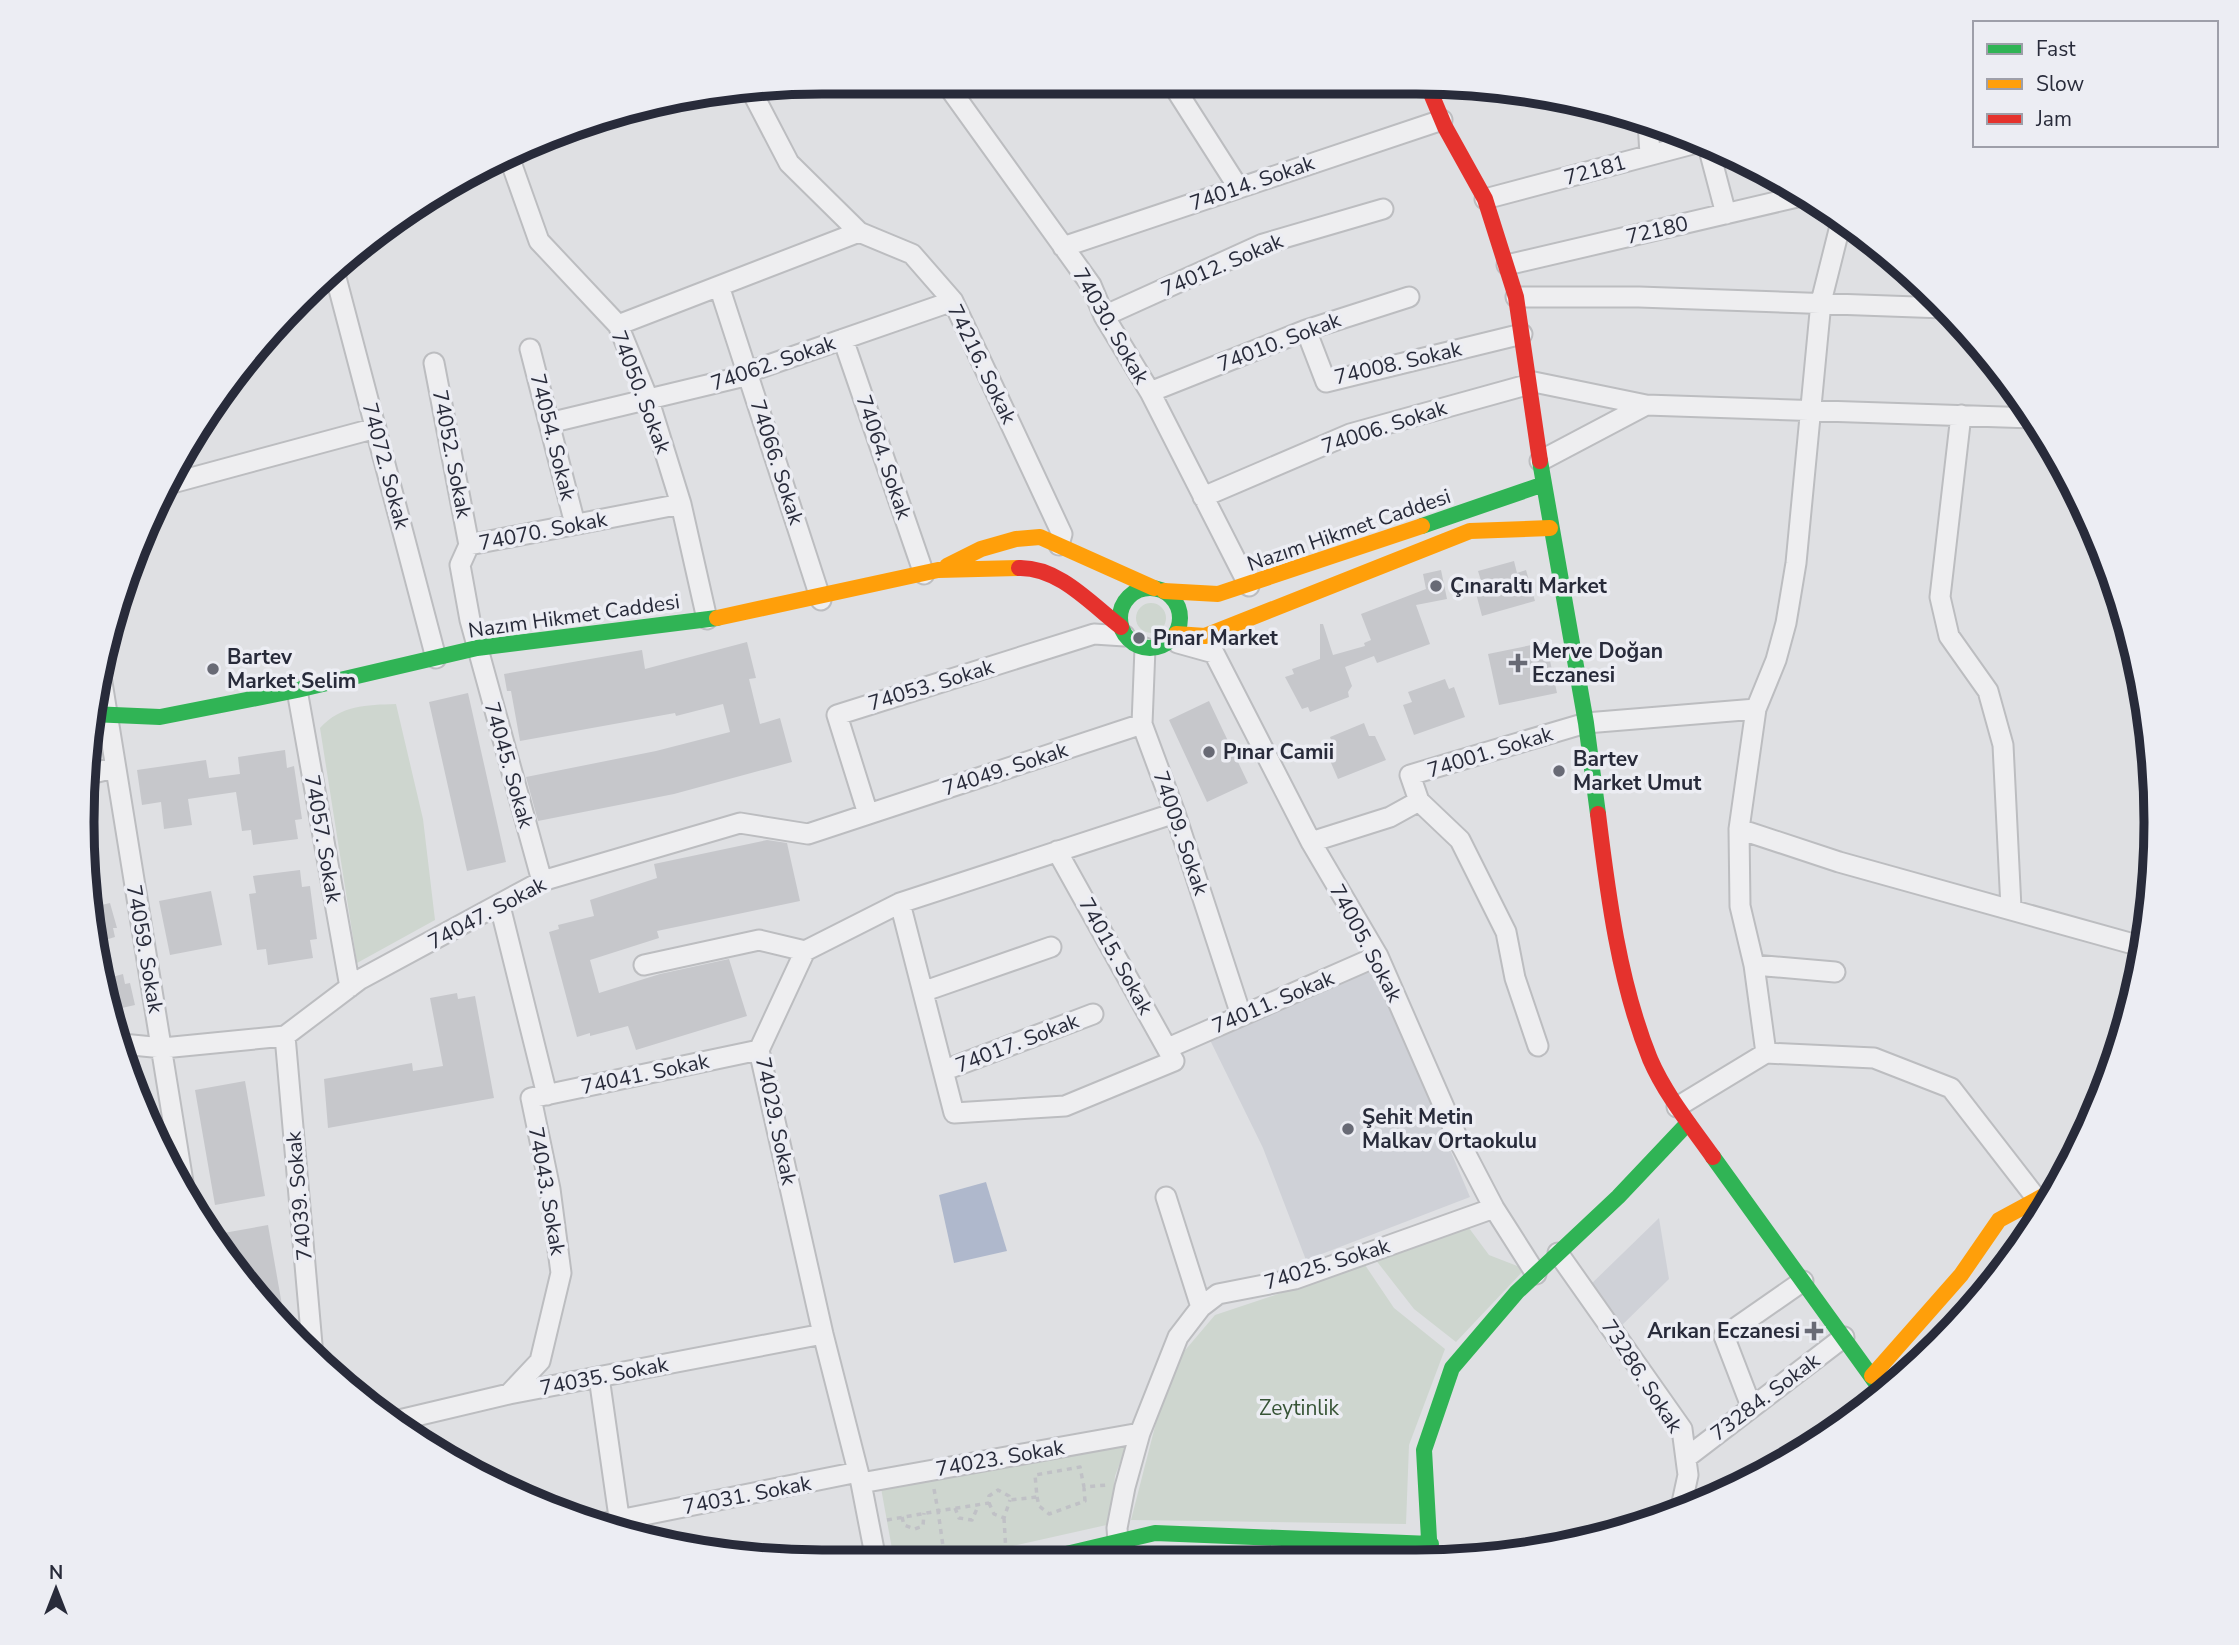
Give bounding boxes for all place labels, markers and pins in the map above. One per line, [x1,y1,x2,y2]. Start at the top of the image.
place label: Çınaraltı Market [1450,572,1608,600]
marker: Çınaraltı Market [1428,578,1444,594]
place label: Pınar Market [1153,624,1279,652]
marker: Pınar Market [1131,630,1147,646]
place label: Merve Doğan Eczanesi [1532,637,1663,689]
place label: Bartev Market Selim [227,643,356,695]
marker: Merve Doğan Eczanesi [1510,655,1526,671]
marker: Bartev Market Selim [205,661,221,677]
place label: Pınar Camii [1223,738,1334,766]
marker: Pınar Camii [1201,744,1217,760]
place label: Bartev Market Umut [1573,745,1702,797]
marker: Bartev Market Umut [1551,763,1567,779]
place label: Şehit Metin Malkav Ortaokulu [1362,1103,1537,1155]
marker: Şehit Metin Malkav Ortaokulu [1340,1121,1356,1137]
place label: Arıkan Eczanesi [1647,1317,1800,1345]
marker: Arıkan Eczanesi [1806,1323,1822,1339]

